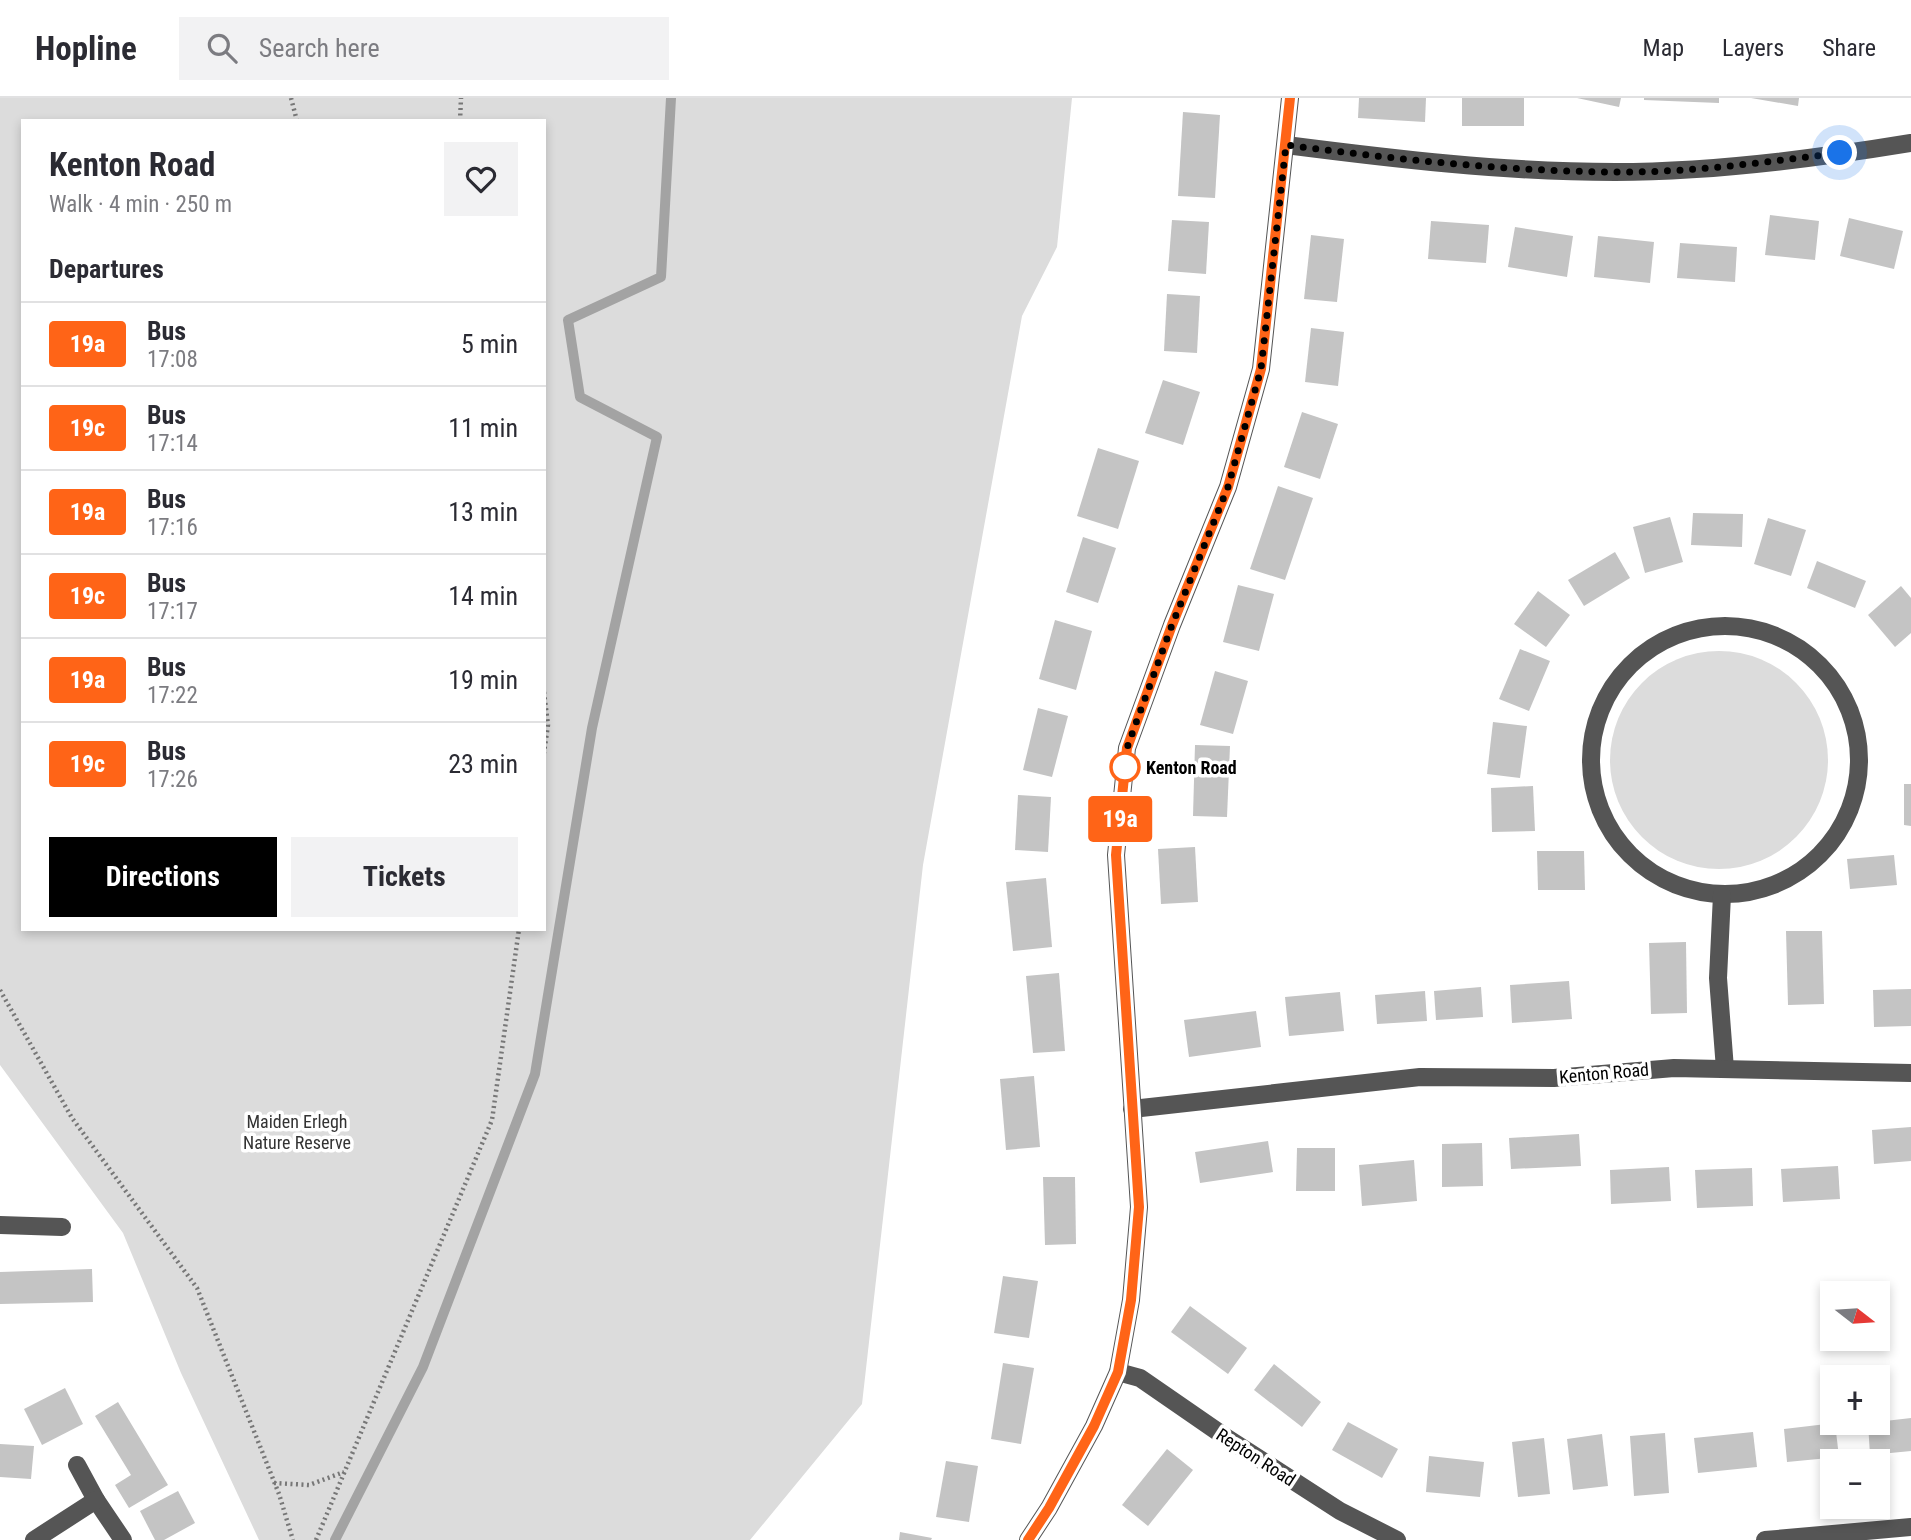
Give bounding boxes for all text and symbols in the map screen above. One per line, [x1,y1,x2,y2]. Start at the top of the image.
search box [179,17,669,80]
text: Hopline [35,29,137,68]
icon: search [203,29,241,67]
text: Search here [259,33,380,63]
text: Map [1643,34,1684,62]
text: Layers [1722,34,1784,62]
text: Share [1822,34,1876,62]
your location [1822,135,1857,170]
button: heart [444,142,518,216]
text: Kenton Road [49,145,215,184]
text: Walk · 4 min · 250 m [49,191,232,218]
text: Departures [49,254,164,284]
text: Bus [147,316,186,346]
text: 5 min [461,329,518,359]
text: 19a [70,330,105,358]
text: 17:08 [147,346,198,373]
text: Bus [147,400,186,430]
text: 11 min [448,413,518,443]
text: 19c [70,414,105,442]
text: 17:14 [147,430,198,457]
text: Bus [147,484,186,514]
text: 13 min [448,497,518,527]
text: 19a [70,498,105,526]
text: 17:16 [147,514,198,541]
text: Bus [147,568,186,598]
text: 14 min [448,581,518,611]
text: 19c [70,582,105,610]
text: 17:17 [147,598,198,625]
text: Bus [147,652,186,682]
text: 19 min [448,665,518,695]
text: 19a [70,666,105,694]
text: 17:22 [147,682,198,709]
text: Bus [147,736,186,766]
text: 23 min [448,749,518,779]
text: 19c [70,750,105,778]
marker: Kenton Road [1110,752,1140,782]
place label: Kenton Road [1146,757,1237,778]
text: 17:26 [147,766,198,793]
line badge: 19a [1080,796,1160,842]
text: 19a [1102,805,1138,833]
button: Directions [49,837,277,917]
button: Tickets [291,837,518,917]
street label: Kenton Road [1558,1059,1650,1087]
park label: Maiden Erlegh Nature Reserve [243,1111,351,1153]
north arrow [1820,1281,1890,1351]
map controls [1820,1281,1890,1519]
button: + [1820,1365,1890,1435]
street label: Repton Road [1213,1424,1299,1490]
button: − [1820,1449,1890,1519]

